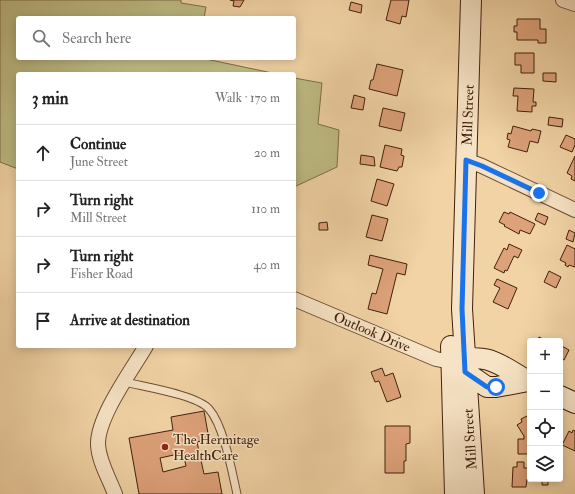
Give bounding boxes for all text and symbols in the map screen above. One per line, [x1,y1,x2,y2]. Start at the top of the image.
search box [16,16,296,60]
icon: search [30,27,52,49]
text: Search here [62,29,131,48]
street label: Mill Street [458,84,478,146]
text: 3 min [32,88,69,109]
text: Walk · 170 m [215,90,280,106]
text: Continue [70,135,126,154]
icon: ahead [32,142,54,164]
text: 20 m [254,145,280,161]
text: June Street [70,154,128,170]
route end [530,184,548,202]
text: Turn right [70,191,133,210]
icon: right [32,198,54,220]
text: 110 m [251,201,280,217]
text: Mill Street [70,210,127,226]
text: Turn right [70,247,133,266]
icon: right [32,254,54,276]
text: 40 m [254,257,280,273]
text: Fisher Road [70,266,133,282]
street label: Outlook Drive [331,308,413,356]
icon: arrive [32,310,54,332]
text: Arrive at destination [70,311,190,330]
map controls [527,338,563,482]
button: + [527,338,563,374]
button: − [527,374,563,410]
route start [487,378,505,396]
street label: Mill Street [459,407,481,470]
button: locate [527,410,563,446]
place label: The Hermitage HealthCare [173,431,260,464]
marker: The Hermitage HealthCare [160,442,170,452]
button: layers [527,446,563,482]

